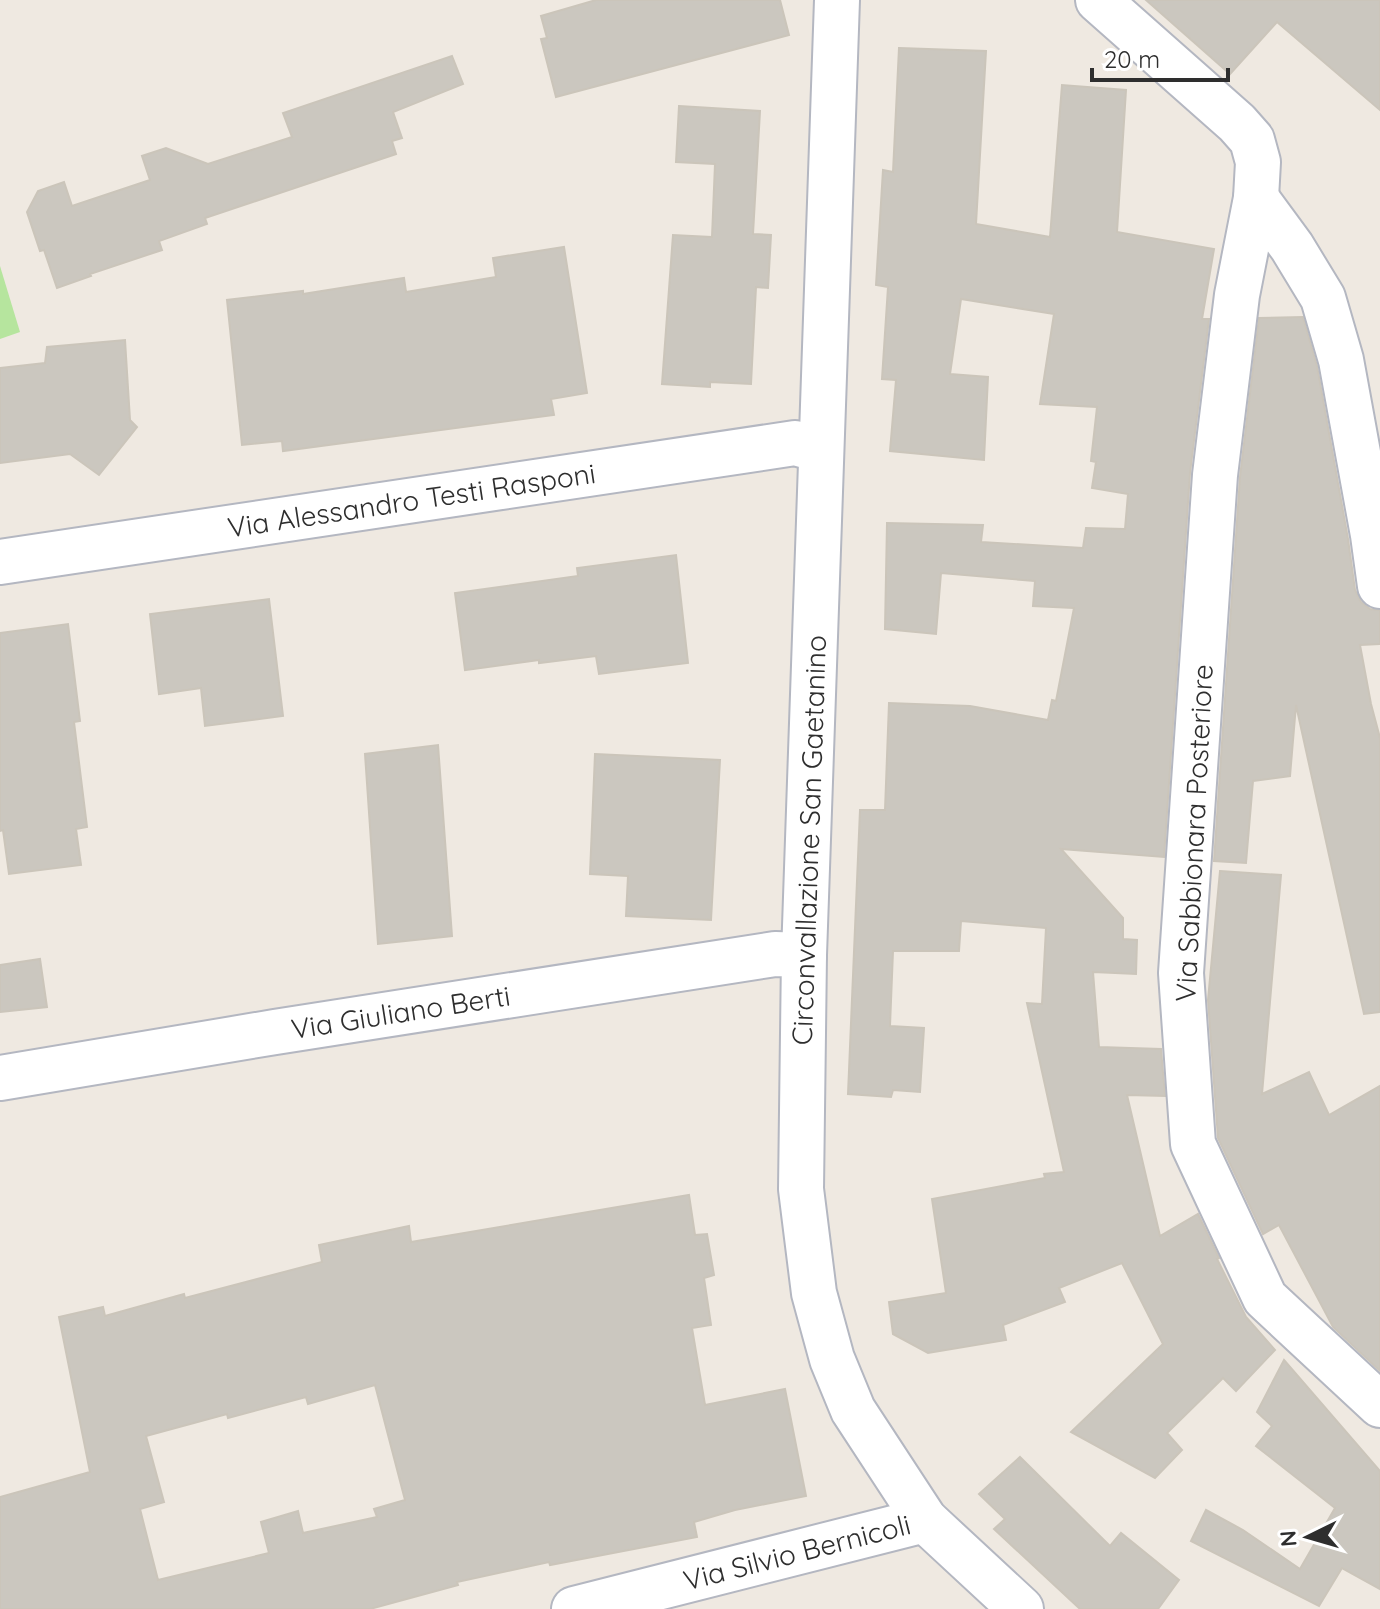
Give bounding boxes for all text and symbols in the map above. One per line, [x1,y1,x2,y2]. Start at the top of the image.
scale bar [1092,32,1228,82]
text: 20 m [1104,44,1160,74]
street label: Via Alessandro Testi Rasponi [225,455,598,545]
street label: Circonvallazione San Gaetanino [784,634,833,1046]
street label: Via Sabbionara Posteriore [1167,663,1220,1003]
street label: Via Giuliano Berti [289,978,513,1046]
north arrow [1268,1497,1348,1577]
street label: Via Silvio Bernicoli [680,1506,914,1598]
text: N [1273,1529,1303,1548]

